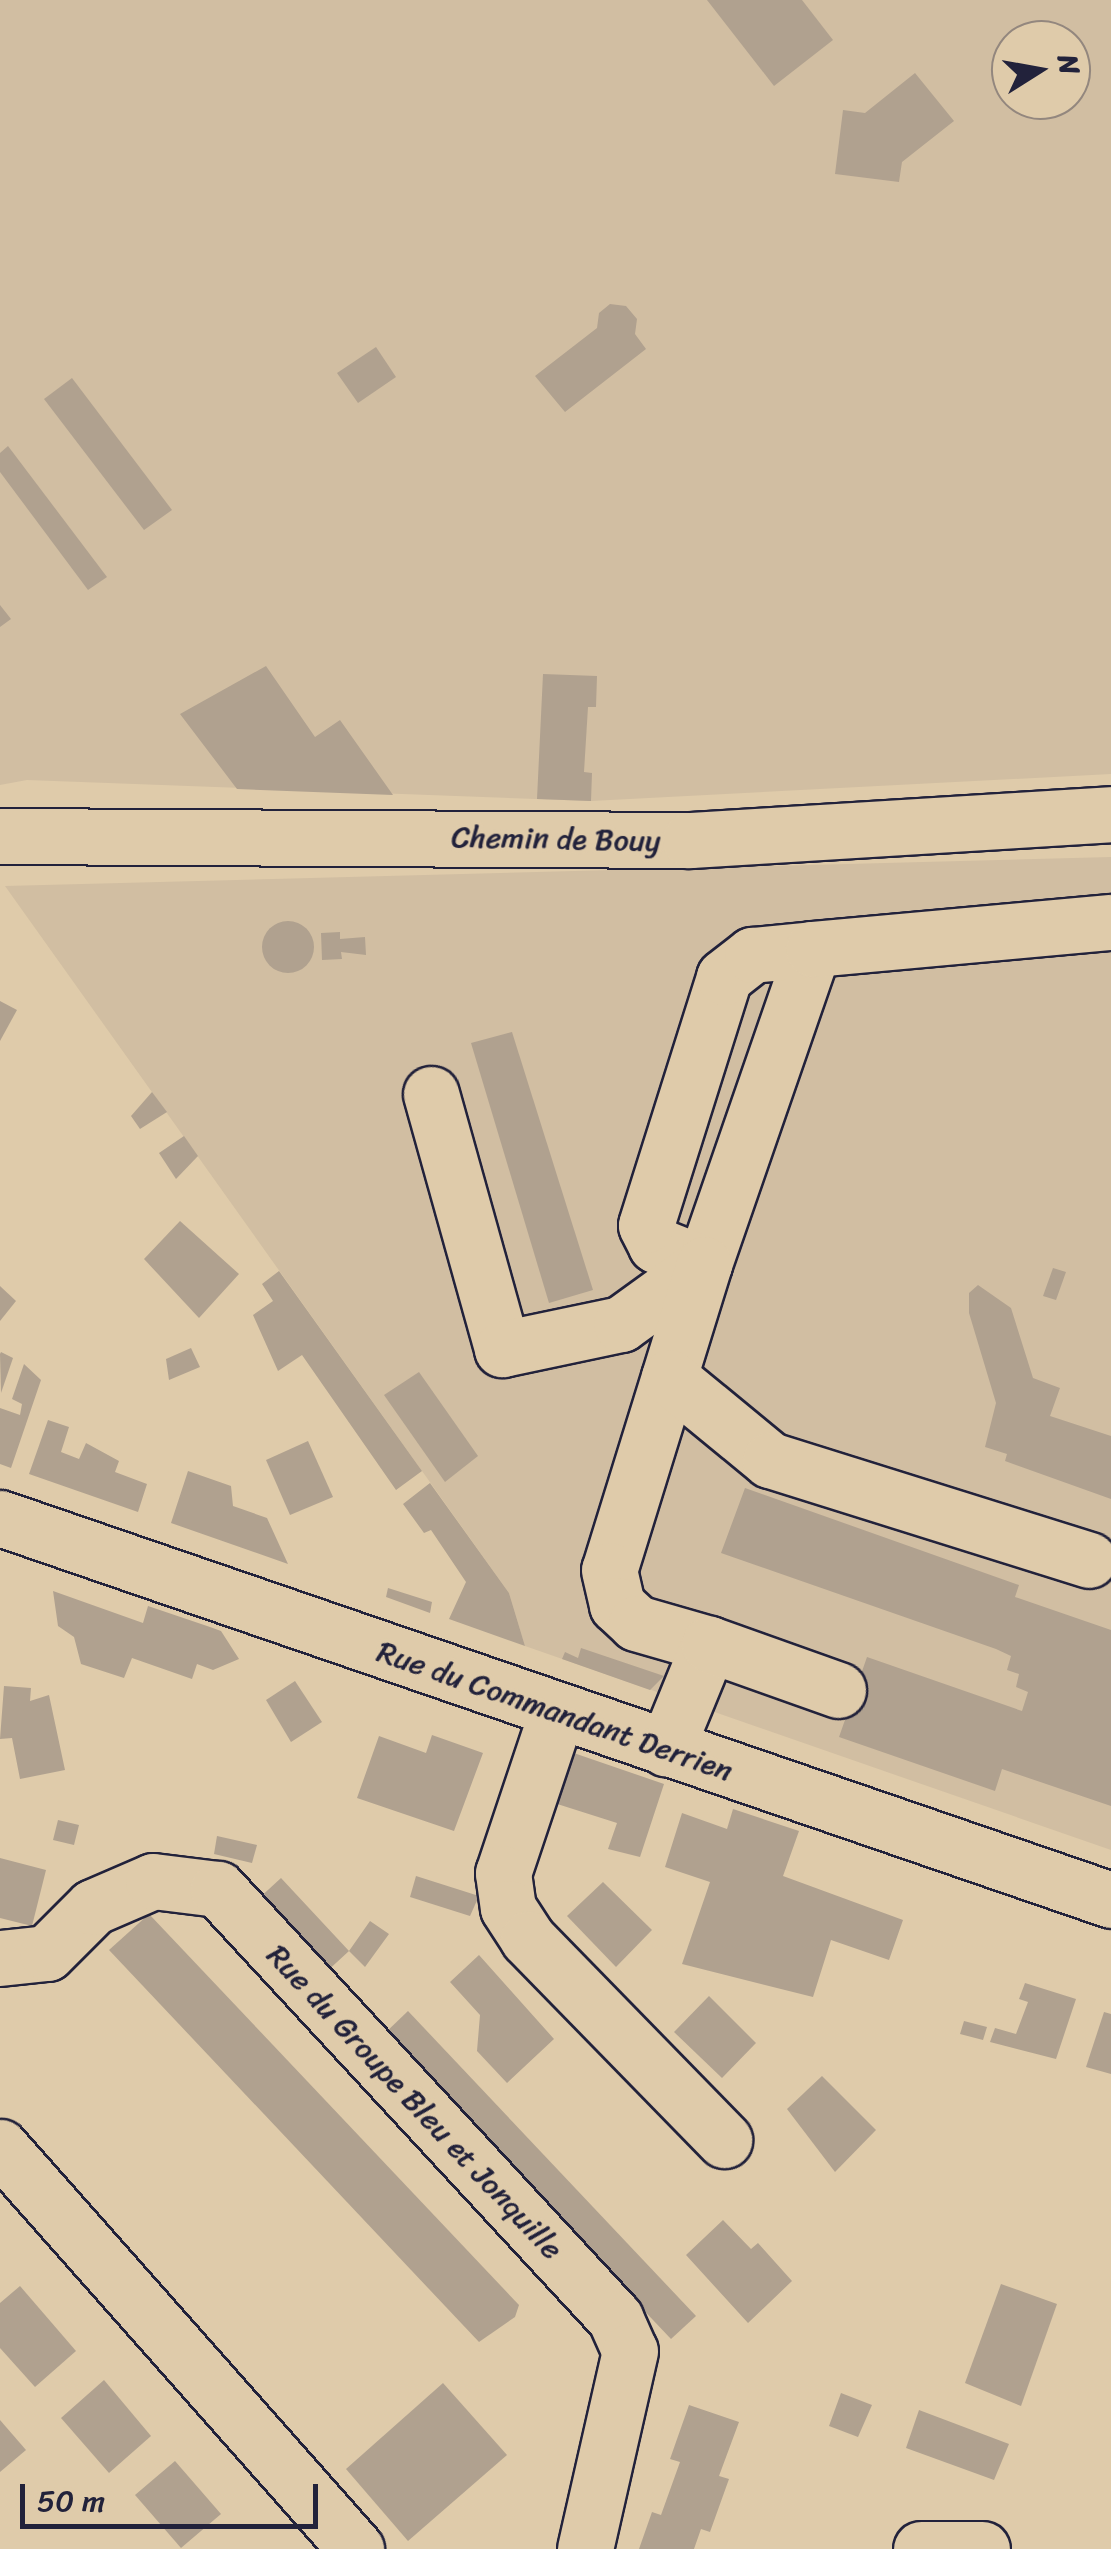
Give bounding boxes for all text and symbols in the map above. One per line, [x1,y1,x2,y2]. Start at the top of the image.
north arrow [991,20,1091,120]
text: N [1043,50,1095,79]
street label: Chemin de Bouy [451,819,661,859]
street label: Rue du Commandant Derrien [373,1633,737,1789]
street label: Rue du Groupe Bleu et Jonquille [259,1937,571,2267]
scale bar [25,2464,322,2526]
text: 50 m [37,2474,105,2528]

